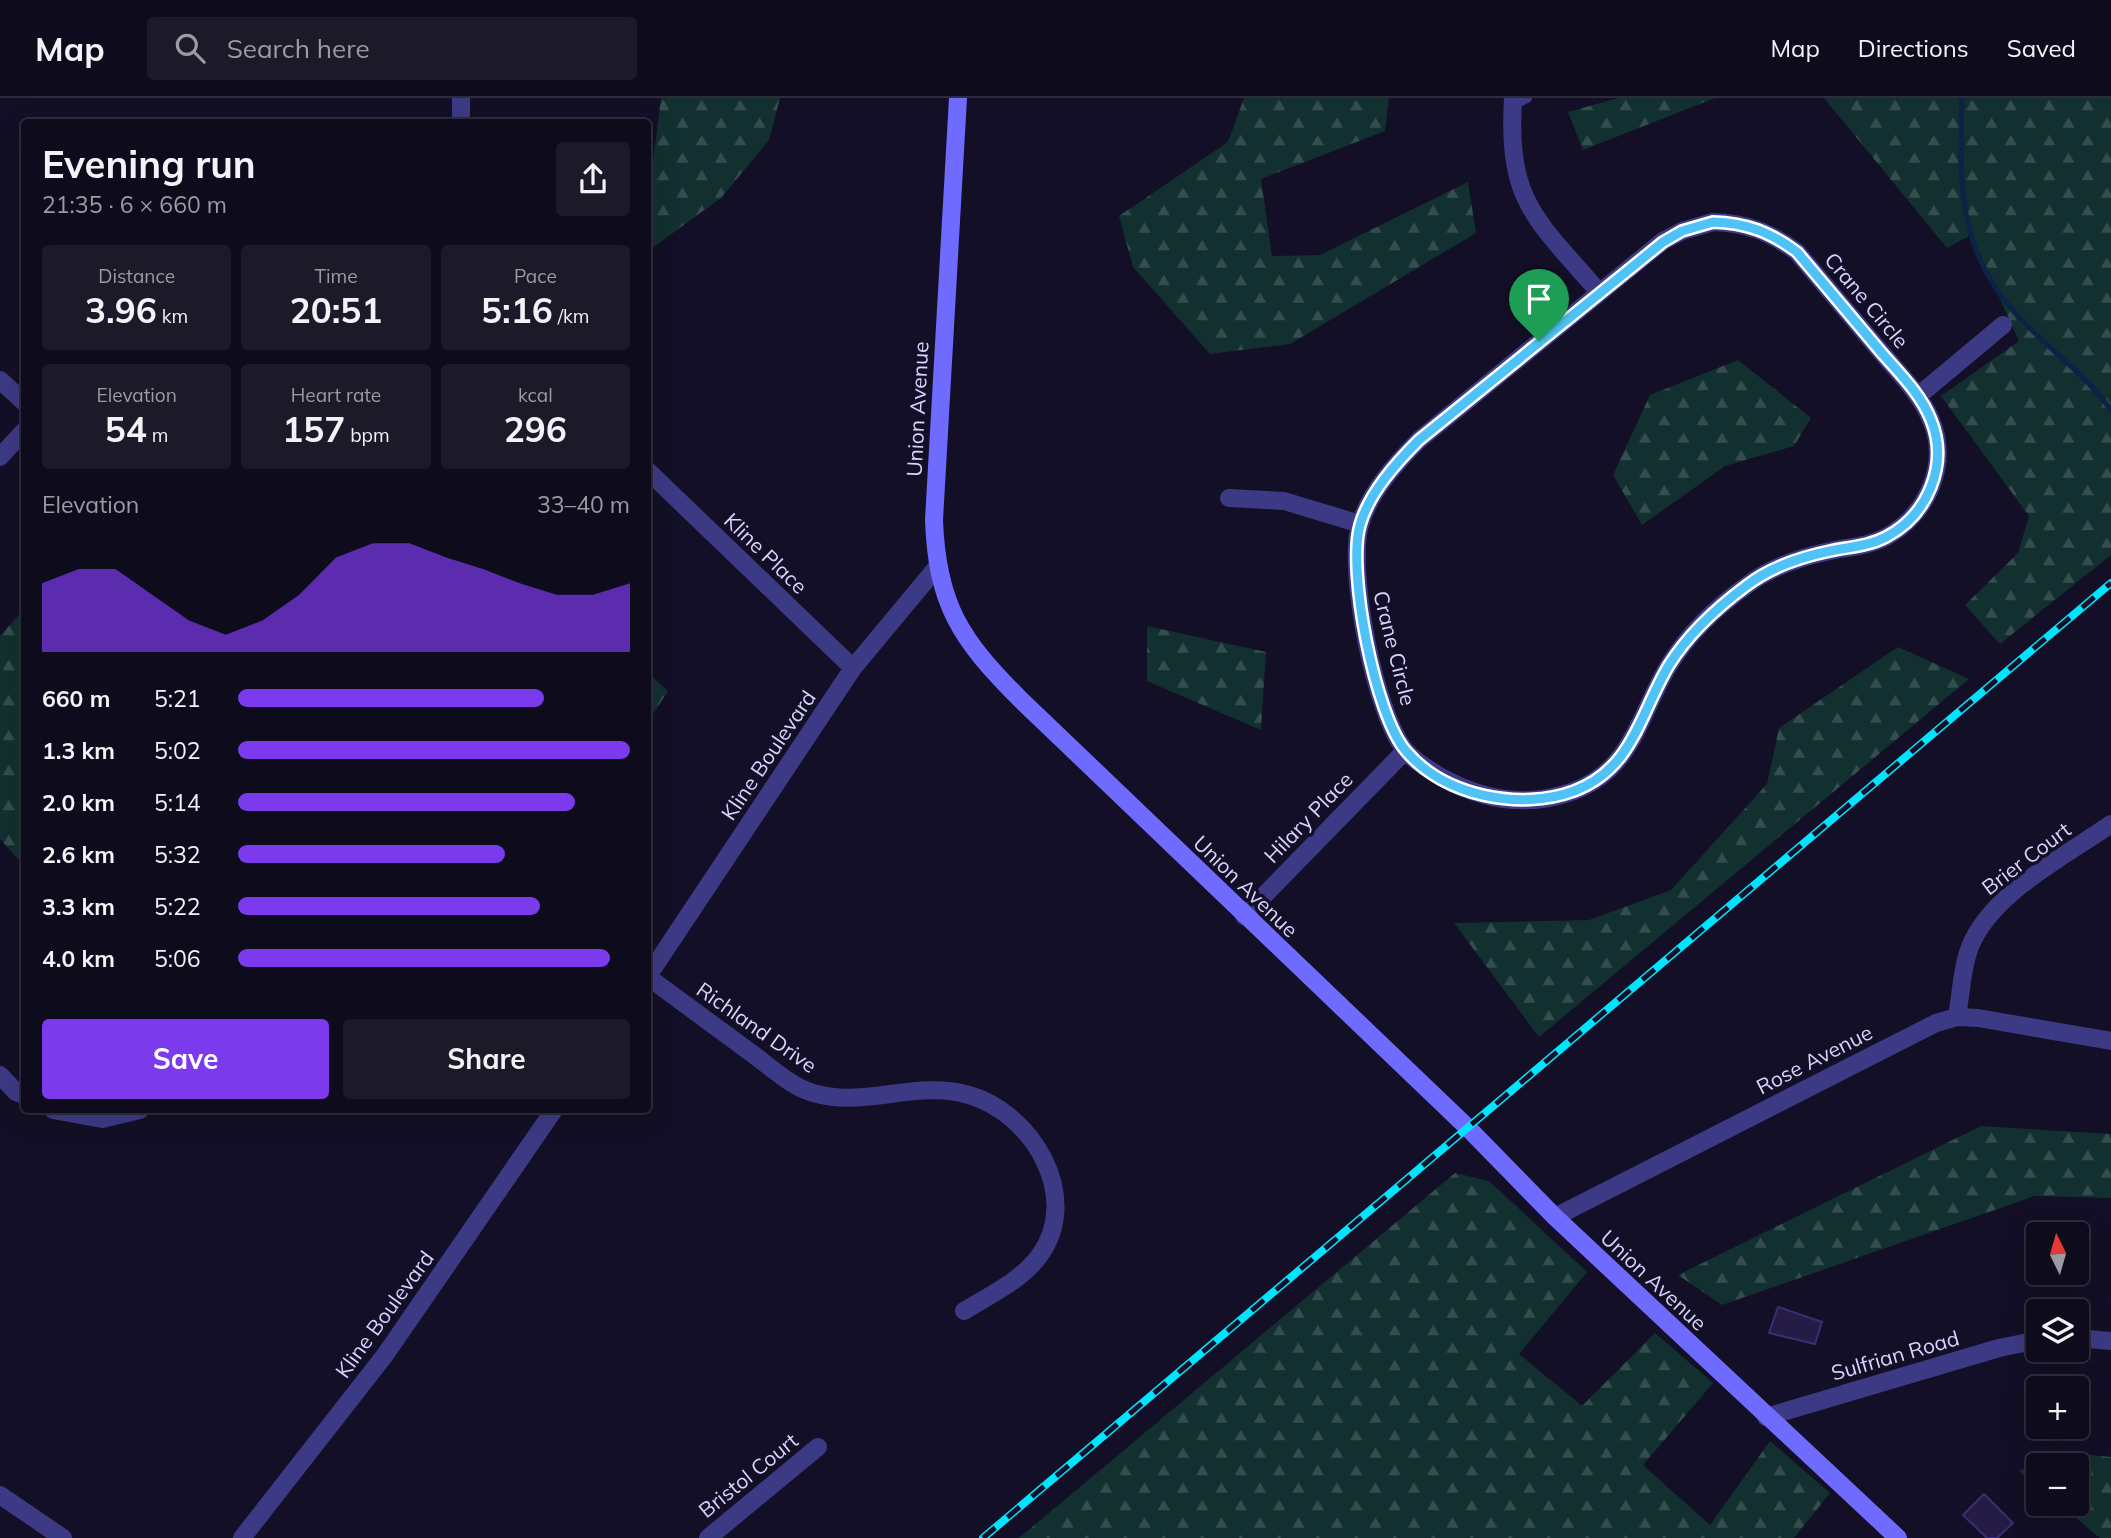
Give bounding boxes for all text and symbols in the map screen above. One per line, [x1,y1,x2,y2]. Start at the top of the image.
search box [147,17,637,80]
text: Map [35,28,105,69]
icon: search [171,29,209,67]
text: Search here [227,32,370,65]
text: Map [1770,33,1820,63]
text: Directions [1858,33,1969,63]
text: Saved [2007,33,2076,63]
text: Evening run [42,140,256,188]
button: share [556,142,630,216]
text: 21:35 · 6 × 660 m [42,190,227,219]
street label: Crane Circle [1819,247,1915,353]
text: Distance [98,264,175,288]
text: Time [314,264,358,288]
text: Pace [514,264,557,288]
pin [1509,269,1569,341]
icon: arrive [1520,280,1558,318]
text: 3.96 [85,288,157,332]
text: 20:51 [290,288,382,332]
text: 5:16 [481,288,553,332]
text: km [157,304,188,328]
text: /km [553,304,590,328]
street label: Union Avenue [900,341,934,477]
text: Elevation [96,383,177,407]
text: Heart rate [291,383,381,407]
text: kcal [518,383,553,407]
text: 54 [105,407,147,451]
text: 157 [282,407,345,451]
text: 296 [504,407,567,451]
text: m [147,423,169,447]
text: bpm [345,423,390,447]
text: Elevation [42,490,139,519]
text: 33–40 m [537,490,630,519]
street label: Kline Place [719,507,813,599]
street label: Crane Circle [1368,588,1422,708]
text: 660 m [42,684,110,713]
text: 5:21 [154,684,201,713]
street label: Kline Boulevard [715,685,821,825]
text: 1.3 km [42,736,115,765]
text: 5:02 [154,736,201,765]
street label: Hilary Place [1258,766,1358,868]
text: 2.0 km [42,788,115,817]
text: 5:14 [154,788,201,817]
street label: Brier Court [1976,816,2076,900]
street label: Union Avenue [1188,830,1304,942]
text: 2.6 km [42,840,115,869]
text: 5:32 [154,840,201,869]
text: 3.3 km [42,892,115,921]
text: 5:22 [154,892,201,921]
text: 4.0 km [42,944,115,973]
text: 5:06 [154,944,201,973]
street label: Richland Drive [692,976,822,1078]
button: Save [42,1019,329,1099]
button: Share [343,1019,630,1099]
street label: Rose Avenue [1752,1019,1876,1099]
north arrow [2026,1222,2090,1284]
map controls [2026,1222,2089,1516]
street label: Union Avenue [1596,1224,1712,1336]
street label: Kline Boulevard [329,1245,439,1383]
button: layers [2026,1299,2089,1362]
street label: Sulfrian Road [1828,1324,1962,1386]
button: + [2026,1376,2089,1439]
street label: Bristol Court [693,1427,803,1523]
button: − [2026,1453,2089,1516]

